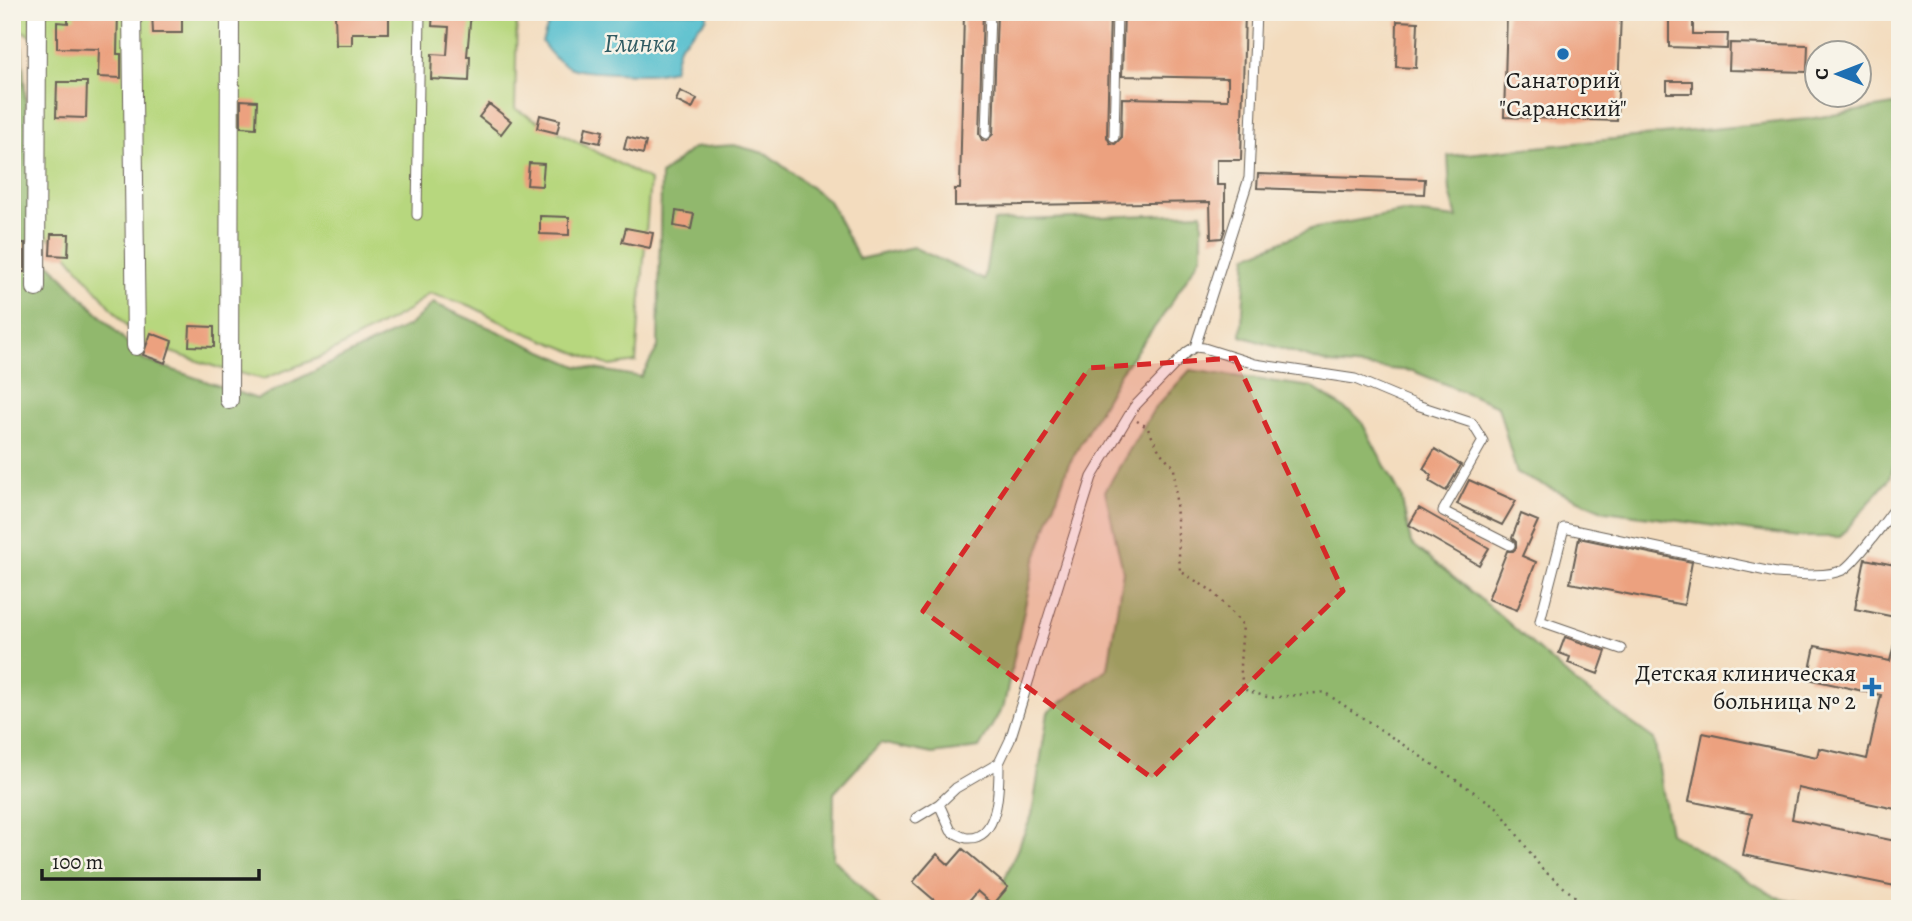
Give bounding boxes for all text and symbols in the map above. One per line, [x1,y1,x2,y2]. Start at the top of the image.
water label: Глинка [604,26,676,61]
north arrow [1804,38,1874,108]
marker: Санаторий "Саранский" [1555,46,1571,62]
place label: Санаторий "Саранский" [1499,64,1627,124]
text: С [1809,68,1835,80]
place label: Детская клиническая больница № 2 [1635,657,1856,717]
marker: Детская клиническая больница № 2 [1862,677,1882,697]
scale bar [42,837,259,881]
text: 100 m [52,848,103,876]

